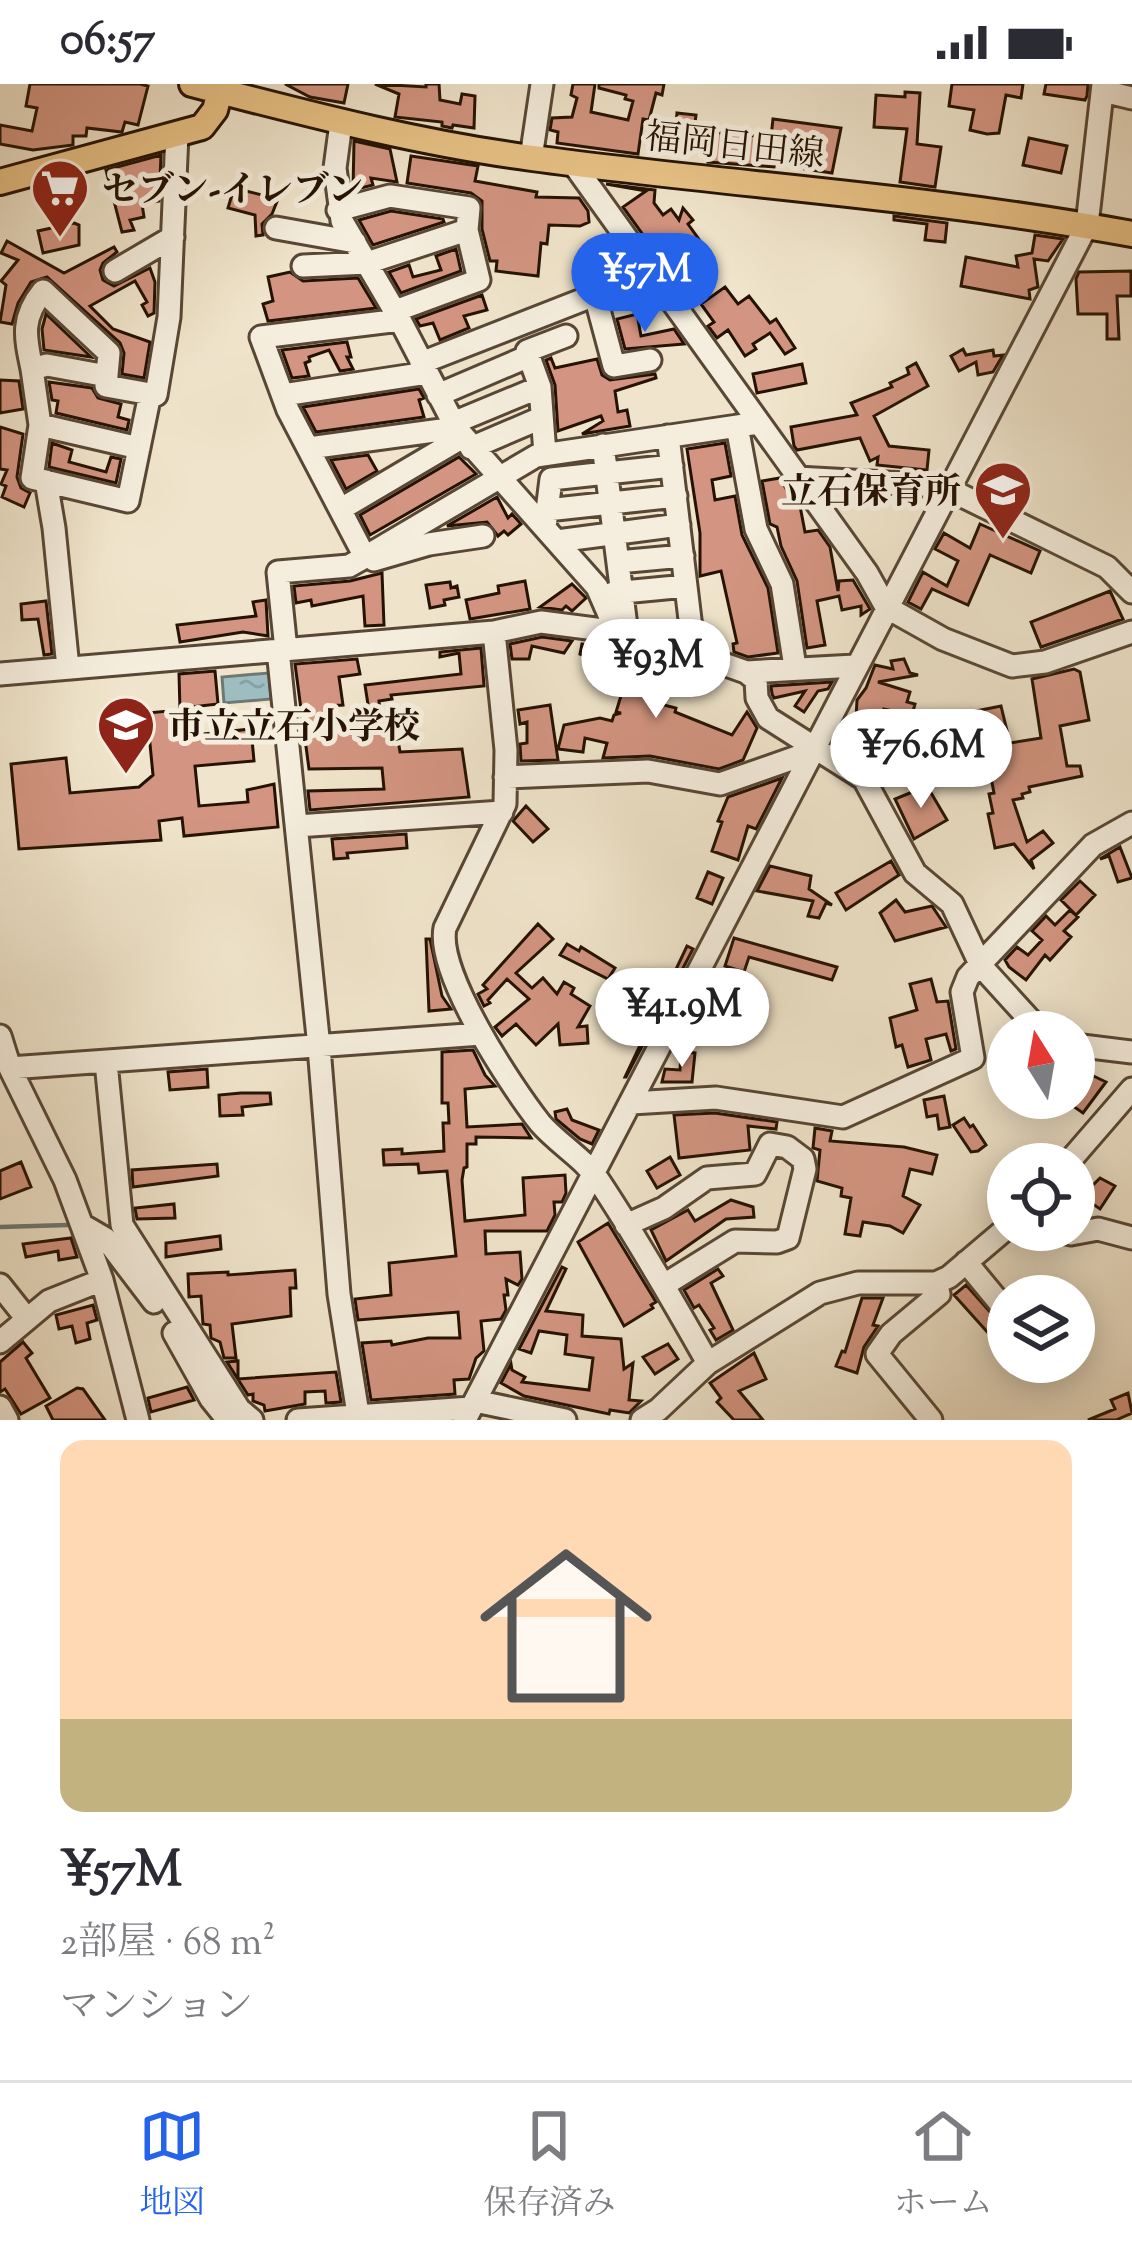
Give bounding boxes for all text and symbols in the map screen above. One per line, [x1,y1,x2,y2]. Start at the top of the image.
text: 06:57 [60,10,155,75]
street label: 福岡日田線 [642,113,827,183]
supermarket icon: セブン-イレブン [29,157,91,239]
place label: セブン-イレブン [102,166,363,218]
pin: ¥57M [574,233,716,335]
text: ¥57M [598,244,692,300]
school or university icon: 立石保育所 [972,459,1034,541]
place label: 立石保育所 [781,468,961,520]
pin: ¥93M [585,619,727,721]
text: ¥93M [608,630,704,686]
school or university icon: 市立立石小学校 [95,694,157,776]
place label: 市立立石小学校 [168,703,420,755]
pin: ¥76.6M [823,709,1019,811]
text: ¥76.6M [857,720,985,776]
pin: ¥41.9M [584,968,780,1070]
text: ¥41.9M [622,979,742,1035]
north arrow [987,1011,1095,1119]
map controls [987,1011,1095,1383]
button: locate [987,1143,1095,1251]
button: layers [987,1275,1095,1383]
icon: home [458,1518,674,1734]
text: ¥57M [60,1836,182,1909]
text: 2部屋 · 68 m² [60,1917,275,1973]
text: マンション [60,1981,253,2037]
tab: 地図 [139,2103,205,2229]
tab: 保存済み [483,2103,615,2229]
tab: ホーム [894,2103,993,2229]

